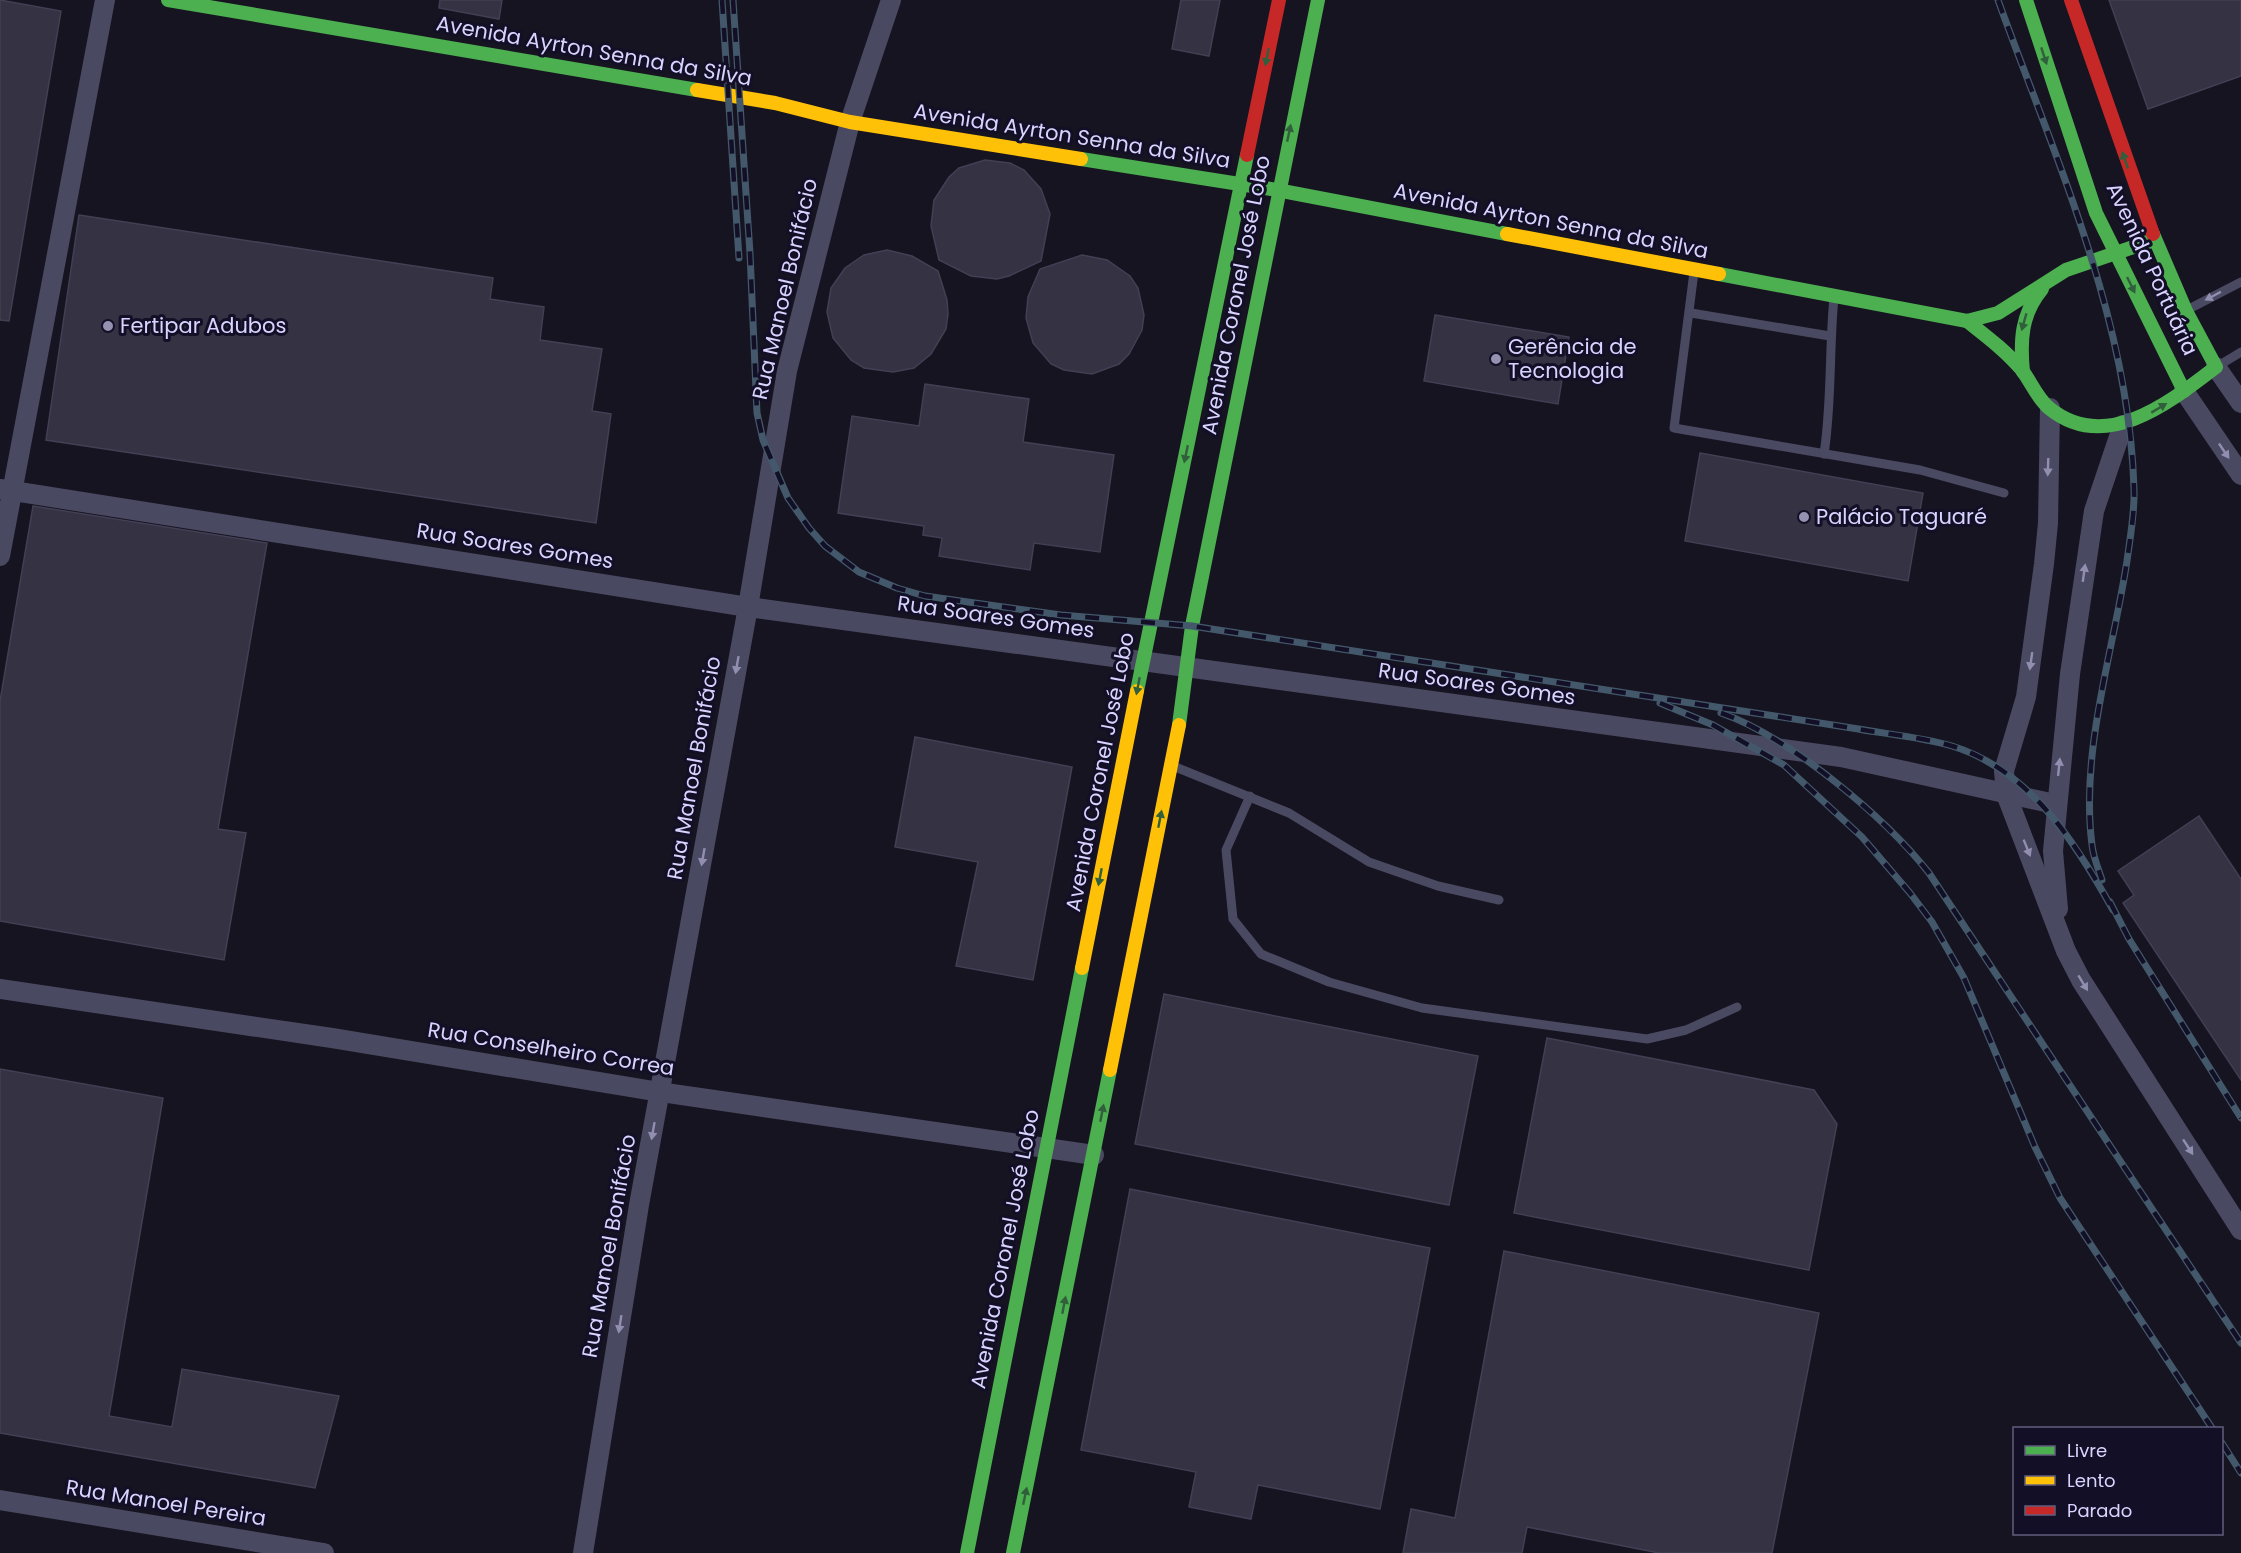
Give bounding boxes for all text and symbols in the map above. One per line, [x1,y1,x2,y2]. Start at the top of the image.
street label: Avenida Ayrton Senna da Silva [434,8,754,93]
one-way arrow [2040,47,2050,65]
one-way arrow [1262,48,1271,67]
street label: Avenida Ayrton Senna da Silva [912,96,1232,175]
one-way arrow [1285,124,1295,142]
one-way arrow [2120,151,2130,169]
street label: Avenida Coronel José Lobo [1194,153,1277,437]
street label: Rua Manoel Bonifácio [745,175,824,402]
street label: Avenida Ayrton Senna da Silva [1391,176,1711,265]
street label: Avenida Portuária [2100,178,2205,360]
one-way arrow [2125,276,2135,294]
one-way arrow [2205,291,2222,301]
place label: Fertipar Adubos [120,311,286,340]
one-way arrow [2019,313,2028,331]
marker: Fertipar Adubos [101,319,115,333]
place label: Gerência de Tecnologia [1508,332,1637,385]
marker: Gerência de Tecnologia [1489,352,1503,366]
one-way arrow [2150,402,2167,413]
one-way arrow [2219,442,2230,459]
one-way arrow [1181,445,1190,464]
one-way arrow [2044,457,2053,476]
place label: Palácio Taguaré [1816,502,1987,531]
marker: Palácio Taguaré [1797,510,1811,524]
street label: Rua Soares Gomes [415,516,616,575]
one-way arrow [2079,564,2088,583]
street label: Rua Soares Gomes [896,588,1097,645]
street label: Avenida Coronel José Lobo [1058,630,1141,914]
one-way arrow [2026,651,2036,670]
street label: Rua Manoel Bonifácio [660,654,727,882]
street label: Rua Soares Gomes [1377,655,1578,712]
one-way arrow [733,656,742,675]
one-way arrow [1133,677,1143,696]
one-way arrow [2055,757,2064,776]
one-way arrow [1156,809,1165,828]
one-way arrow [2023,839,2032,857]
one-way arrow [698,847,707,866]
one-way arrow [1095,868,1104,887]
one-way arrow [2078,975,2088,992]
street label: Rua Conselheiro Correa [426,1015,676,1082]
one-way arrow [1098,1104,1107,1123]
street label: Avenida Coronel José Lobo [963,1107,1046,1391]
one-way arrow [648,1122,657,1141]
street label: Rua Manoel Bonifácio [575,1132,642,1360]
one-way arrow [2182,1139,2193,1155]
one-way arrow [1059,1295,1069,1314]
one-way arrow [616,1314,625,1333]
legend [2013,1427,2223,1535]
text: Livre [2067,1438,2107,1463]
text: Lento [2067,1468,2116,1493]
street label: Rua Manoel Pereira [64,1472,268,1533]
one-way arrow [1021,1486,1030,1505]
text: Parado [2067,1498,2132,1523]

